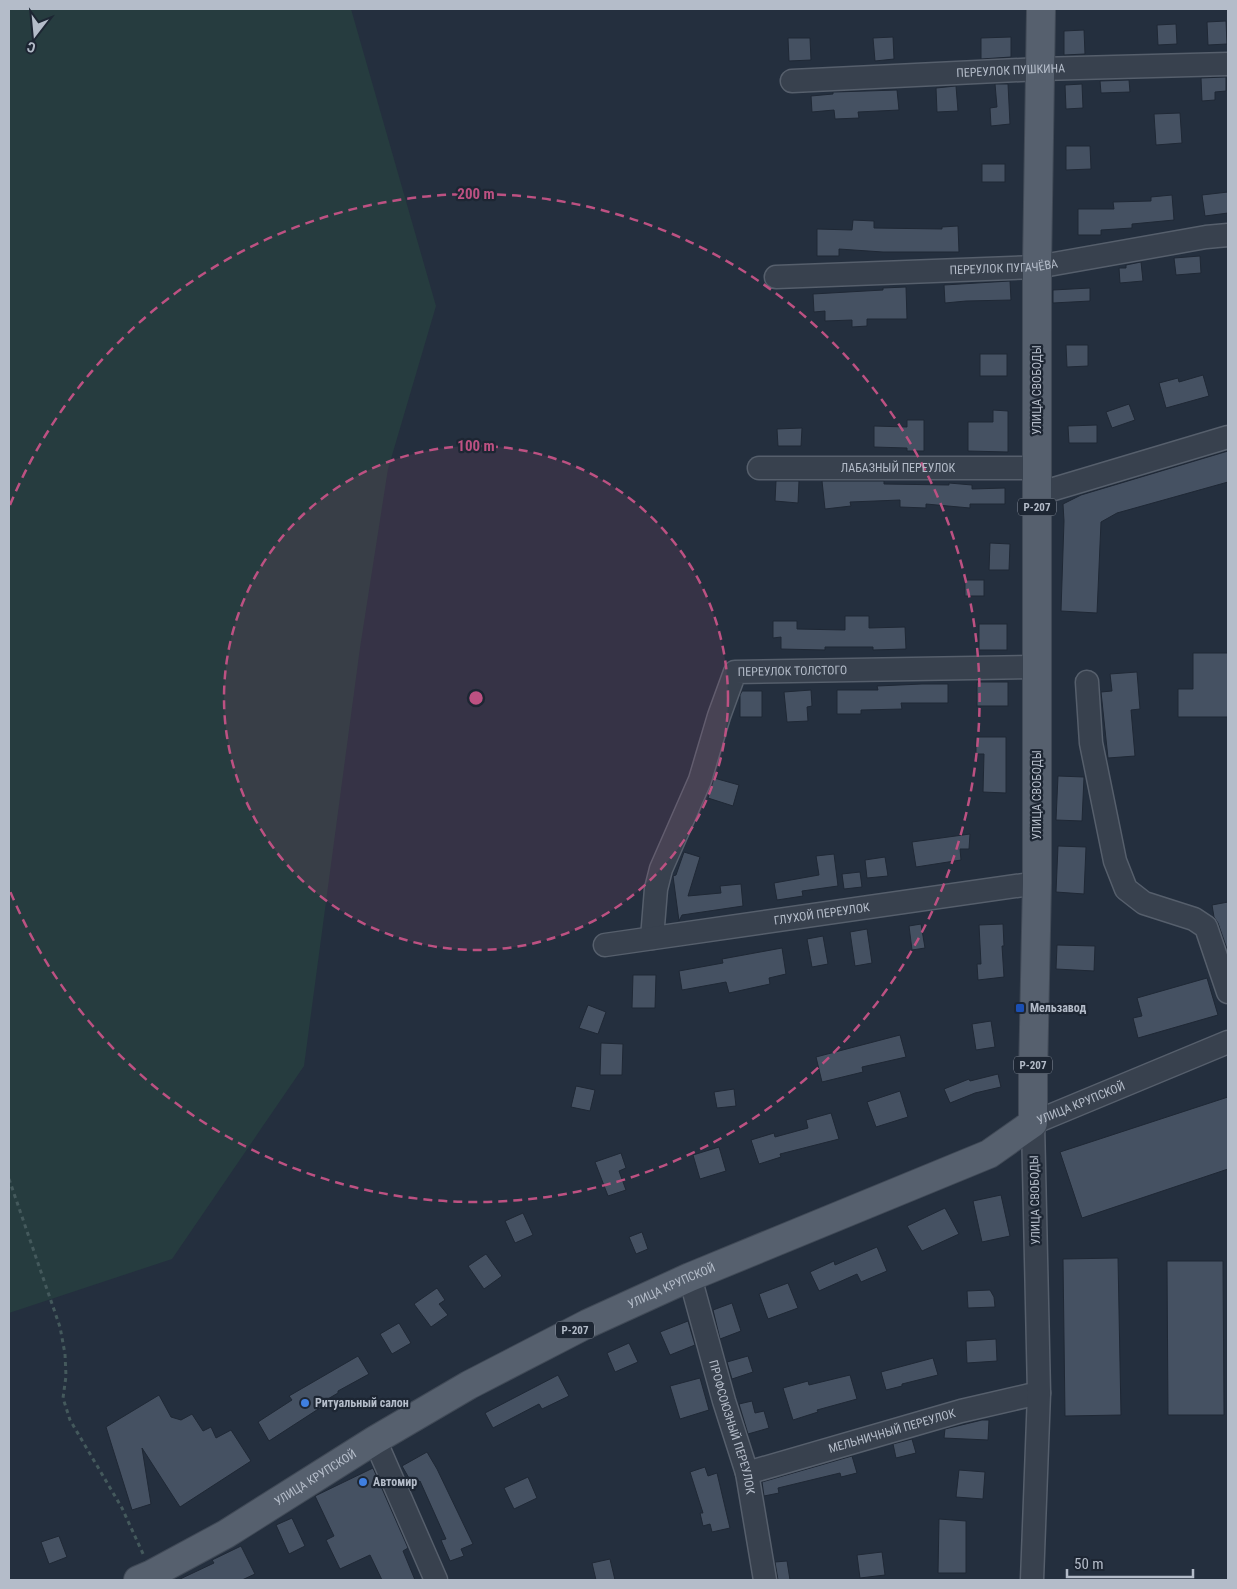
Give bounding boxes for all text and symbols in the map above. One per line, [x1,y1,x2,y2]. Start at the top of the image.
north arrow [10,10,60,60]
text: С [25,39,37,56]
street label: ПЕРЕУЛОК ПУШКИНА [956,61,1065,80]
text: 200 m [457,185,495,203]
street label: ПЕРЕУЛОК ПУГАЧЁВА [949,256,1059,277]
street label: УЛИЦА СВОБОДЫ [1030,345,1044,435]
text: 100 m [457,437,495,455]
street label: ЛАБАЗНЫЙ ПЕРЕУЛОК [841,460,956,475]
road number: Р-207 [1018,498,1056,516]
street label: ПЕРЕУЛОК ТОЛСТОГО [738,663,847,679]
centre of rings [467,689,485,707]
street label: УЛИЦА СВОБОДЫ [1030,750,1044,840]
street label: ГЛУХОЙ ПЕРЕУЛОК [773,900,871,928]
place label: Мельзавод [1030,1001,1086,1015]
marker: Мельзавод [1014,1002,1026,1014]
road number: Р-207 [1014,1056,1052,1074]
street label: УЛИЦА КРУПСКОЙ [1035,1078,1127,1128]
street label: УЛИЦА СВОБОДЫ [1027,1155,1043,1245]
street label: УЛИЦА КРУПСКОЙ [626,1260,717,1311]
road number: Р-207 [556,1322,594,1338]
street label: ПРОФСОЮЗНЫЙ ПЕРЕУЛОК [706,1358,758,1496]
place label: Ритуальный салон [315,1396,409,1410]
marker: Ритуальный салон [299,1397,311,1409]
street label: МЕЛЬНИЧНЫЙ ПЕРЕУЛОК [827,1406,957,1456]
street label: УЛИЦА КРУПСКОЙ [272,1446,359,1509]
place label: Автомир [373,1475,417,1489]
marker: Автомир [357,1476,369,1488]
scale bar [1067,1546,1193,1578]
text: 50 m [1074,1555,1104,1573]

